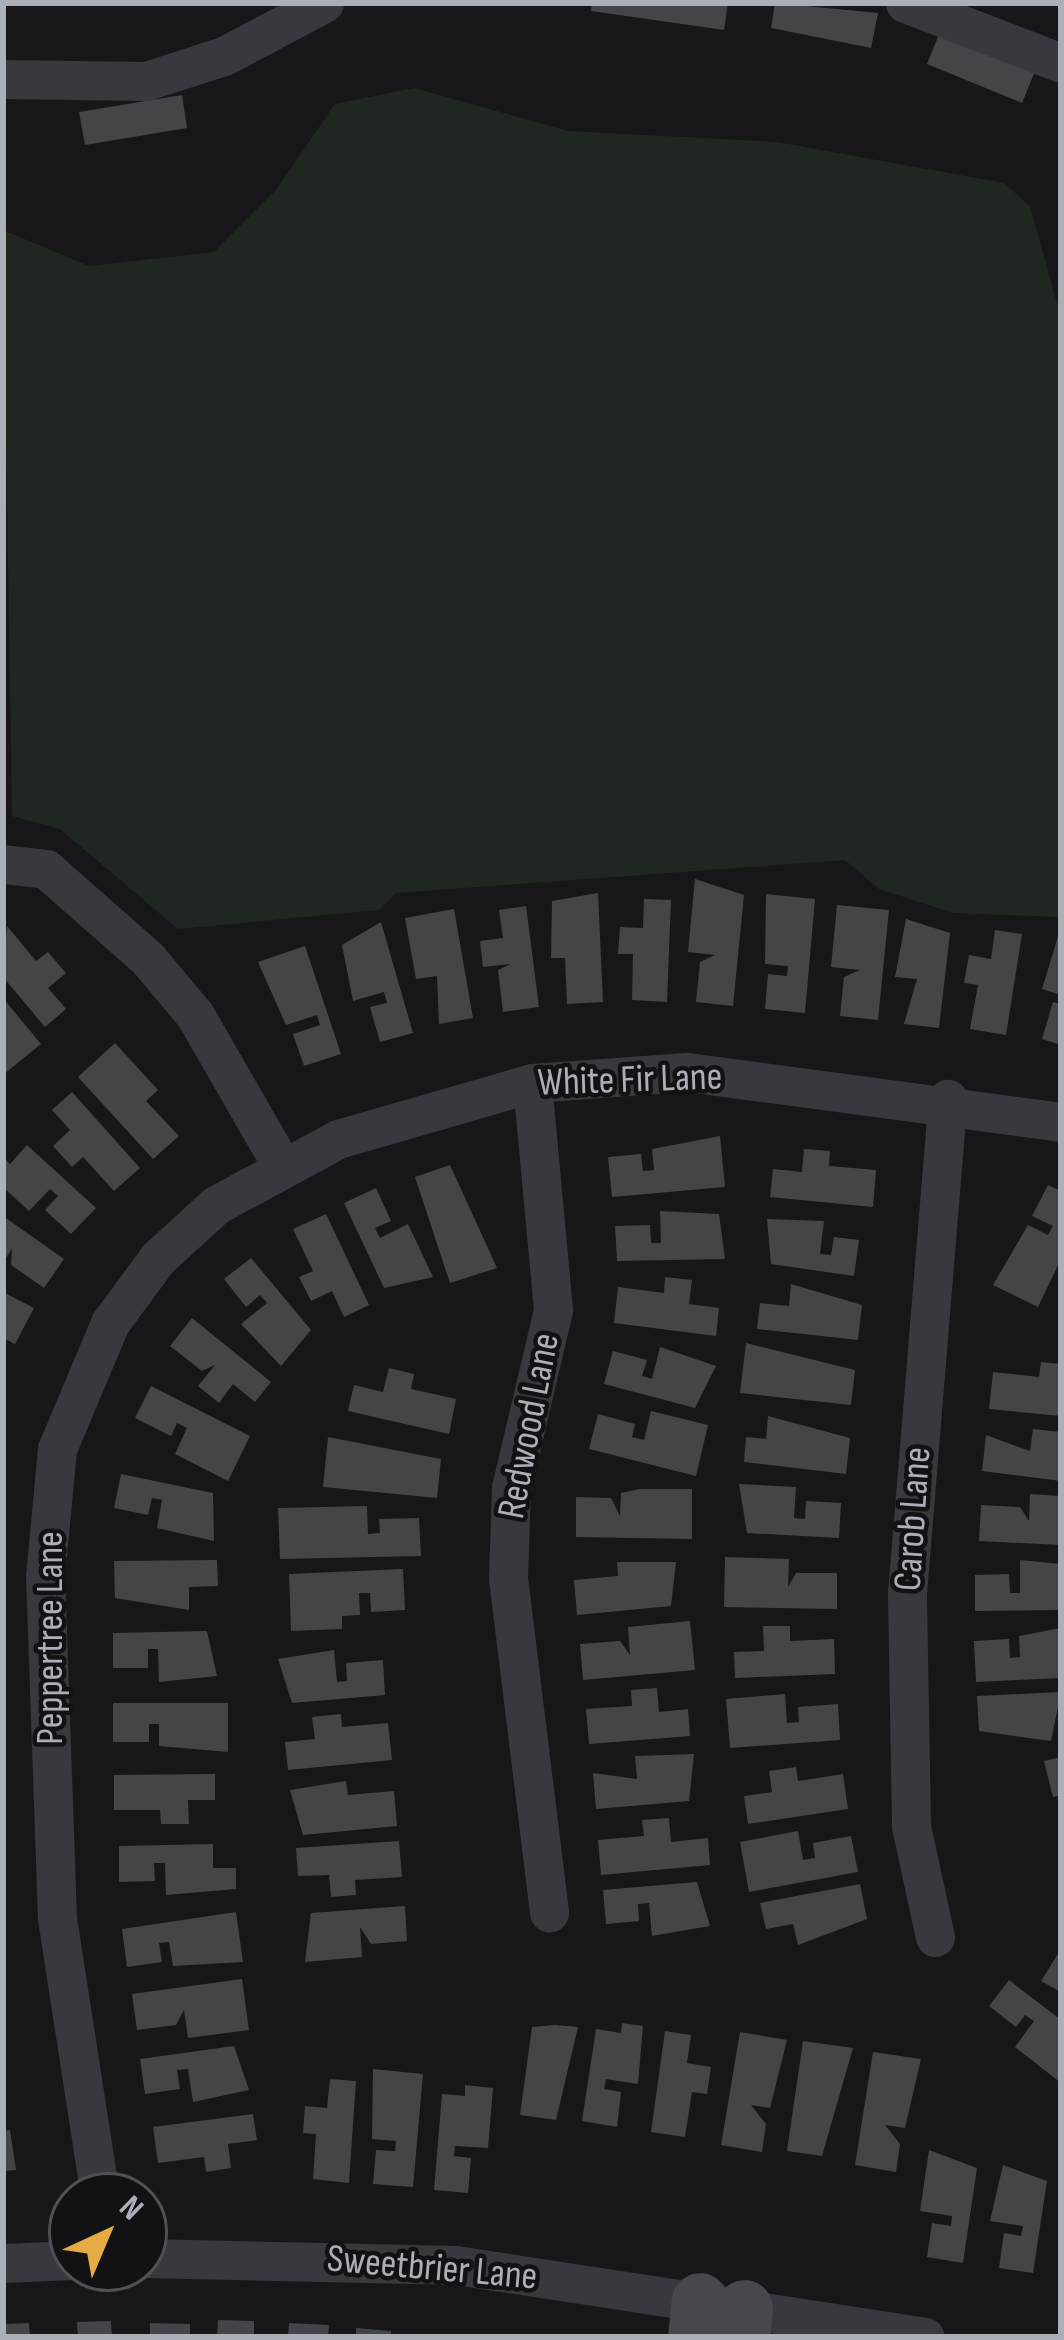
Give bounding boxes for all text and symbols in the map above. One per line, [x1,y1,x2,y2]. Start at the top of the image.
street label: White Fir Lane [537,1054,723,1108]
street label: Redwood Lane [489,1329,571,1523]
street label: Carob Lane [886,1445,942,1593]
street label: Peppertree Lane [28,1531,74,1745]
north arrow [48,2172,168,2292]
text: N [111,2188,151,2229]
street label: Sweetbrier Lane [325,2236,539,2302]

